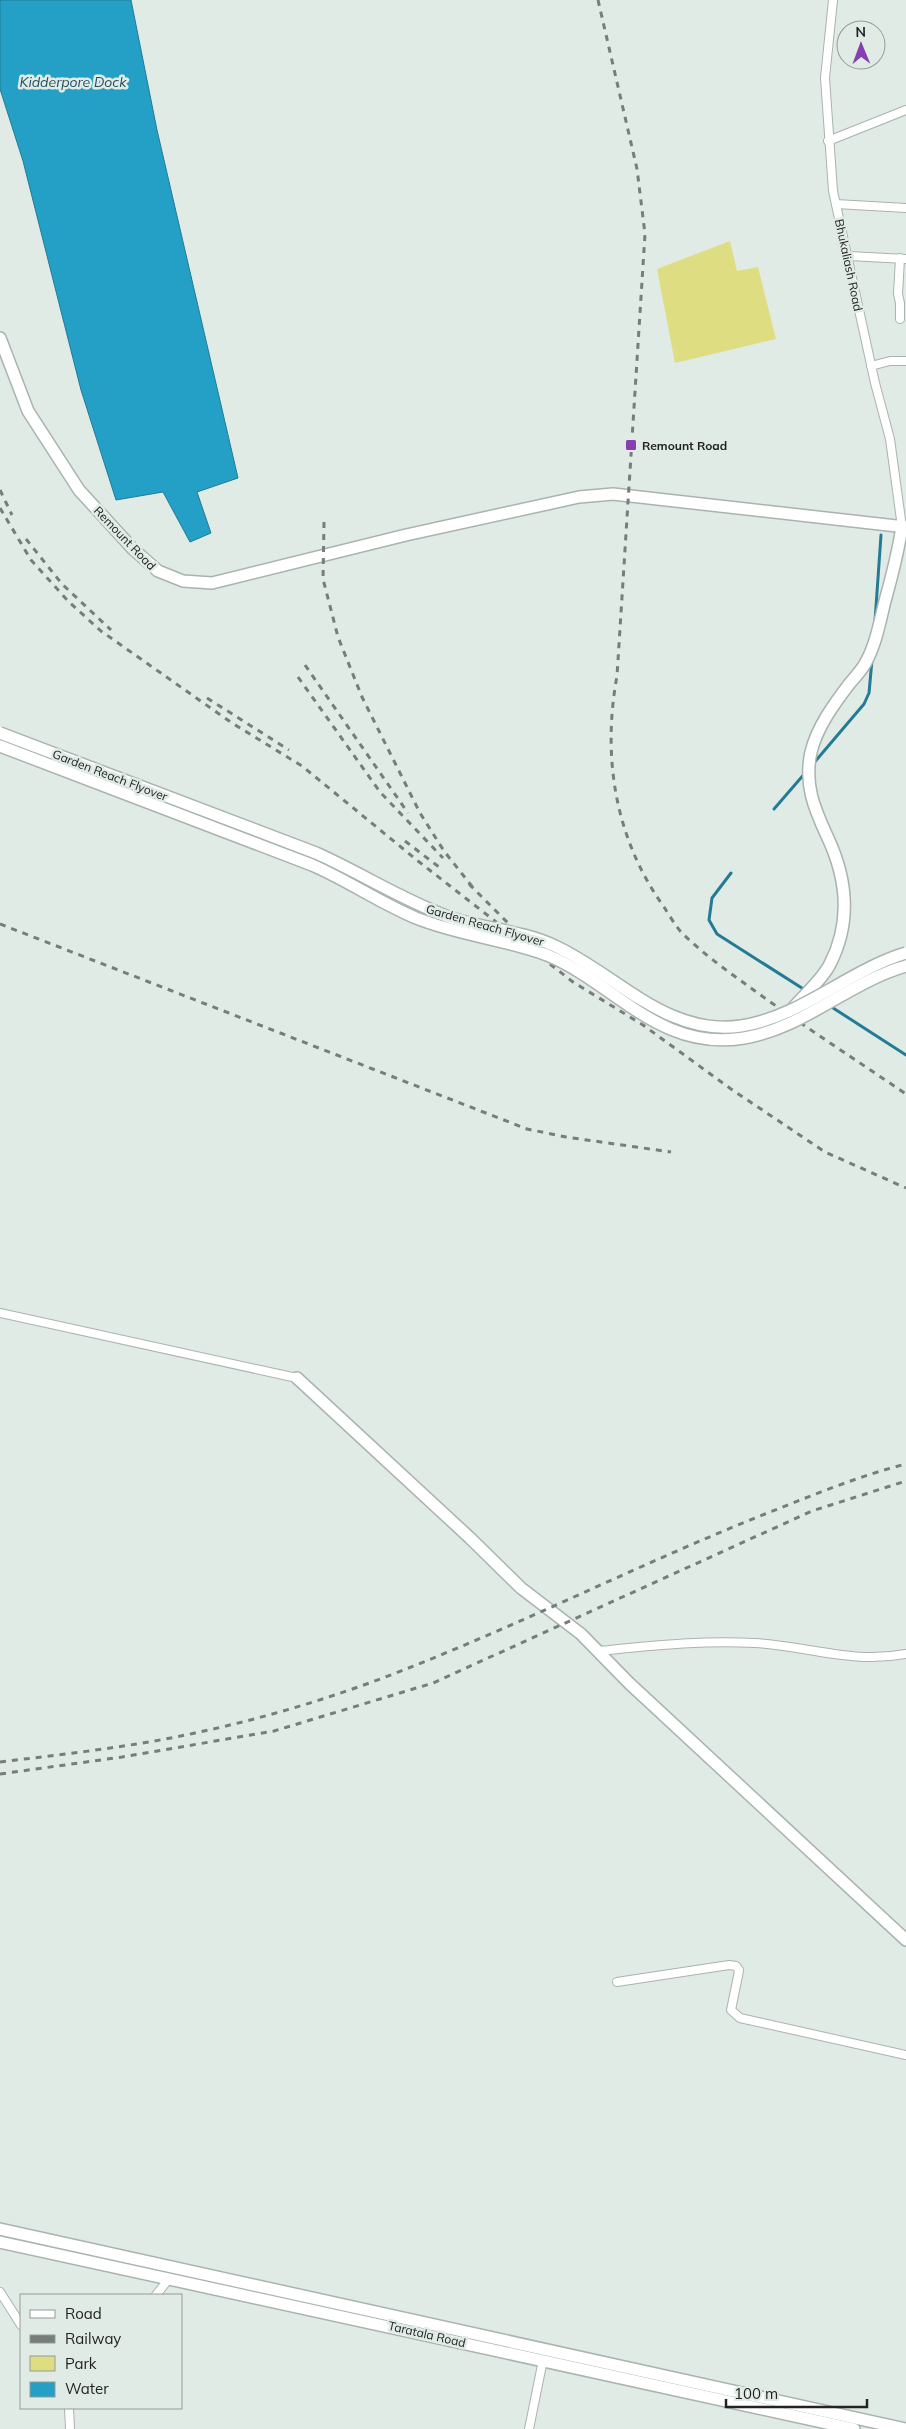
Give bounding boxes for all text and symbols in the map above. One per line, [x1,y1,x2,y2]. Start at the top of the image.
north arrow [836,20,886,70]
text: N [855,23,866,41]
water label: Kidderpore Dock [20,73,127,91]
street label: Bhukaliash Road [832,218,866,312]
marker: Remount Road [624,438,638,452]
place label: Remount Road [642,438,727,453]
street label: Remount Road [91,503,159,573]
street label: Garden Reach Flyover [50,746,170,804]
street label: Garden Reach Flyover [424,901,546,949]
legend [20,2294,182,2409]
text: Road [65,2304,102,2323]
street label: Taratala Road [387,2318,467,2350]
text: Railway [65,2329,121,2348]
text: Park [65,2354,97,2373]
scale bar [726,2376,867,2408]
text: Water [65,2379,109,2398]
text: 100 m [734,2384,778,2403]

